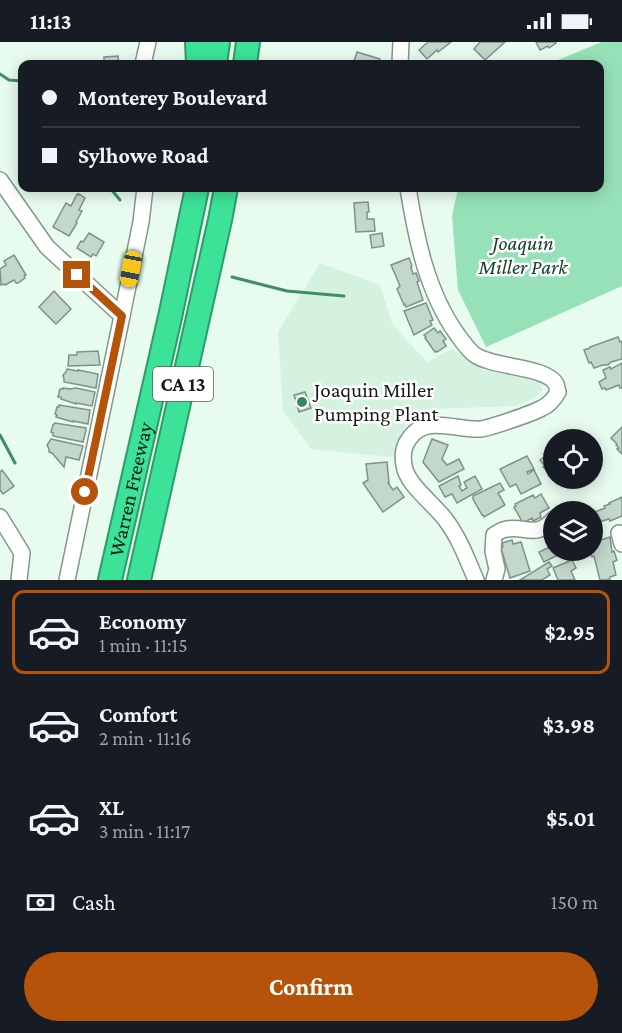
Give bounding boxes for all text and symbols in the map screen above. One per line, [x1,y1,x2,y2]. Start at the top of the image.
text: 11:13 [30,9,72,34]
text: Monterey Boulevard [78,85,267,110]
text: Sylhowe Road [78,143,209,168]
park label: Joaquin Miller Park [478,231,568,279]
car [119,250,143,288]
route end [63,261,90,288]
road number: CA 13 [153,367,213,401]
place label: Joaquin Miller Pumping Plant [312,378,439,426]
marker: Joaquin Miller Pumping Plant [295,395,309,409]
street label: Warren Freeway [104,419,158,559]
map controls [543,429,603,561]
button: locate [543,429,603,489]
route start [71,478,98,505]
button: layers [543,501,603,561]
icon: car [27,605,81,659]
text: Economy [99,609,186,634]
text: $2.95 [544,620,595,645]
text: 1 min · 11:15 [99,634,188,656]
icon: car [27,698,81,752]
text: Comfort [99,702,177,727]
text: $3.98 [543,713,595,738]
text: 2 min · 11:16 [99,727,191,749]
icon: car [27,791,81,845]
text: XL [99,795,124,820]
text: $5.01 [546,806,595,831]
text: 3 min · 11:17 [99,820,190,842]
icon: cash [24,886,57,919]
text: Cash [72,890,116,915]
text: 150 m [551,891,598,913]
button: Confirm [24,952,598,1021]

